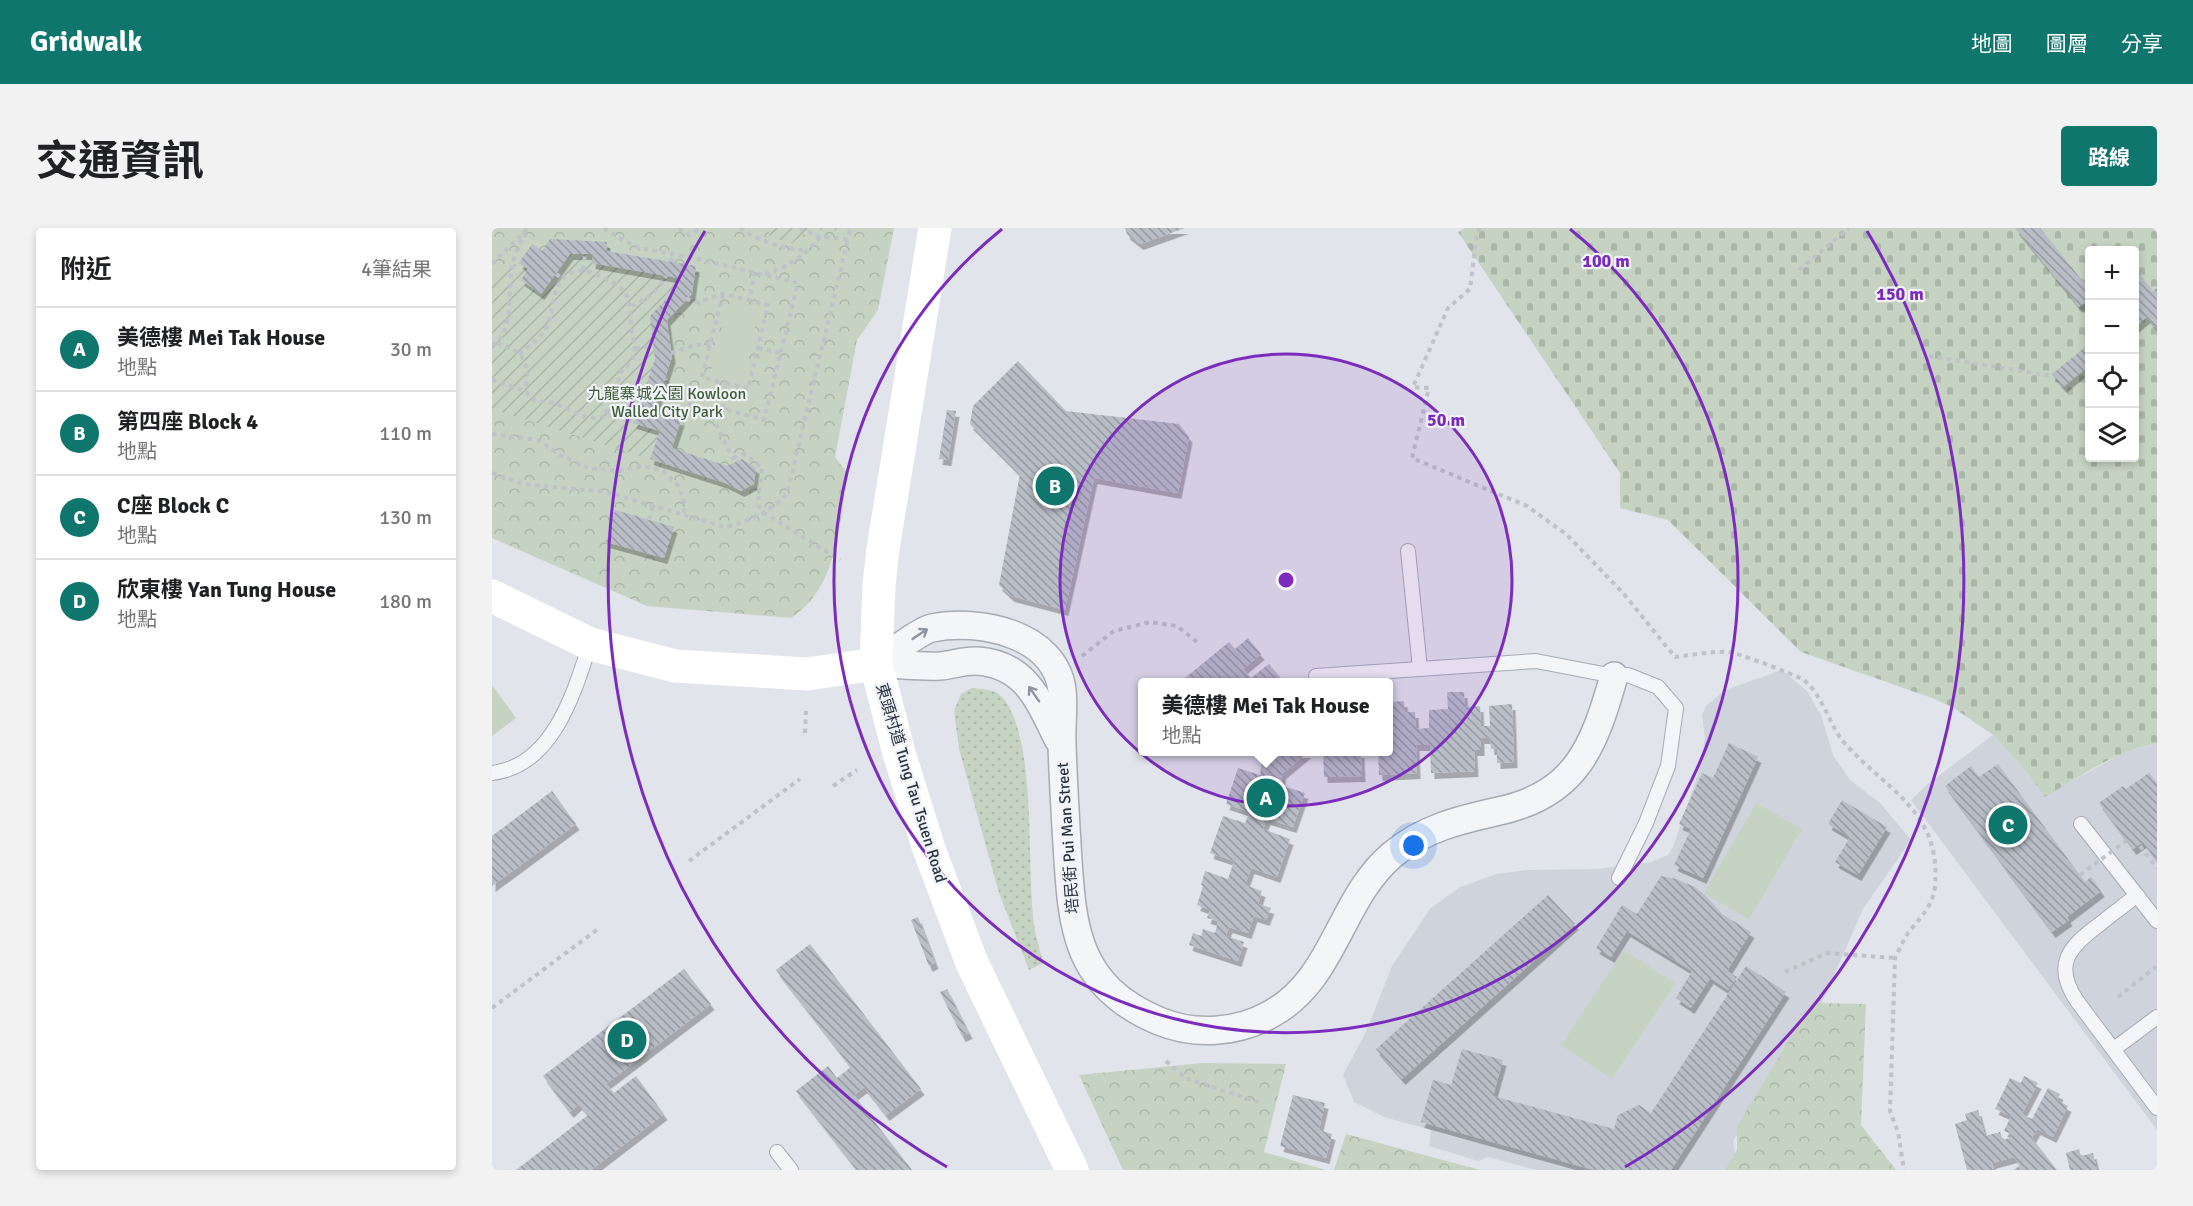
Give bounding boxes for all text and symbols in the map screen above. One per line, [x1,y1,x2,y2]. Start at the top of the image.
text: Gridwalk [30,25,142,59]
text: 地圖 [1971,31,2013,57]
text: 圖層 [2046,31,2088,57]
text: 分享 [2121,31,2163,57]
button: 路線 [2061,126,2157,186]
text: 交通資訊 [36,136,204,187]
map controls [2085,246,2139,462]
button: + [2085,246,2139,300]
text: 100 m [1582,250,1630,272]
text: 附近 [60,254,112,286]
text: 4筆結果 [361,257,432,282]
text: 150 m [1876,283,1924,305]
button: − [2085,300,2139,354]
text: 美德樓 Mei Tak House [117,324,325,351]
text: A [73,337,86,362]
text: 30 m [390,337,432,362]
button: locate [2085,354,2139,408]
text: 地點 [117,355,157,380]
park label: 九龍寨城公園 Kowloon Walled City Park [588,384,746,422]
text: 第四座 Block 4 [117,408,258,435]
button: layers [2085,408,2139,462]
text: 50 m [1427,409,1465,431]
text: B [73,421,86,446]
text: 110 m [379,421,432,446]
text: 地點 [117,439,157,464]
pin: B [1036,464,1074,508]
text: C座 Block C [117,492,229,519]
text: C [73,505,86,530]
text: 130 m [379,505,432,530]
text: 地點 [117,523,157,548]
centre of rings [1276,570,1296,590]
text: 欣東樓 Yan Tung House [117,576,336,603]
text: D [73,589,86,614]
text: 180 m [379,589,432,614]
text: 地點 [117,607,157,632]
one-way arrow [911,628,928,640]
popup [1138,678,1393,756]
street label: 東頭村道 Tung Tau Tsuen Road [871,681,951,885]
one-way arrow [1028,686,1040,702]
text: 美德樓 Mei Tak House [1161,692,1370,719]
text: 地點 [1161,723,1201,748]
street label: 培民街 Pui Man Street [1053,761,1083,914]
pin: A [1246,776,1286,820]
pin: C [1988,802,2028,848]
your location [1399,831,1428,860]
pin: D [608,1018,646,1062]

